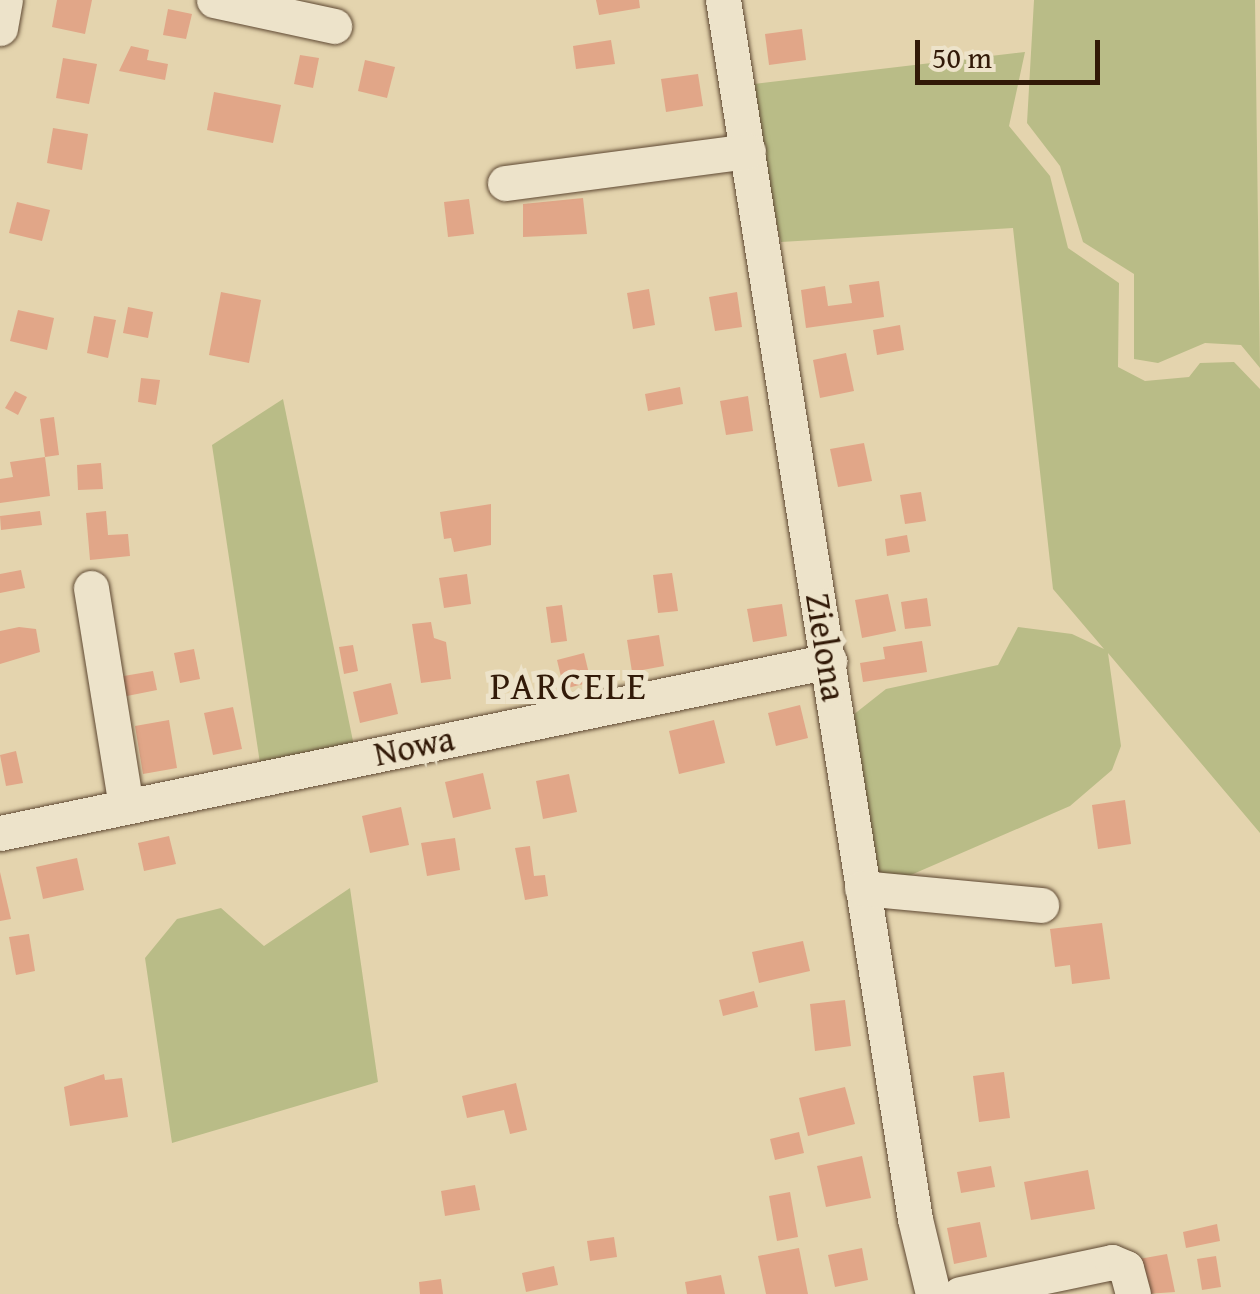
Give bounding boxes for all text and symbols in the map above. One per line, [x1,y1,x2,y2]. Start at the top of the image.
scale bar [920,20,1105,82]
text: 50 m [932,35,992,79]
street label: Zielona [797,590,855,704]
district label: PARCELE [490,663,648,709]
street label: Nowa [370,717,458,775]

